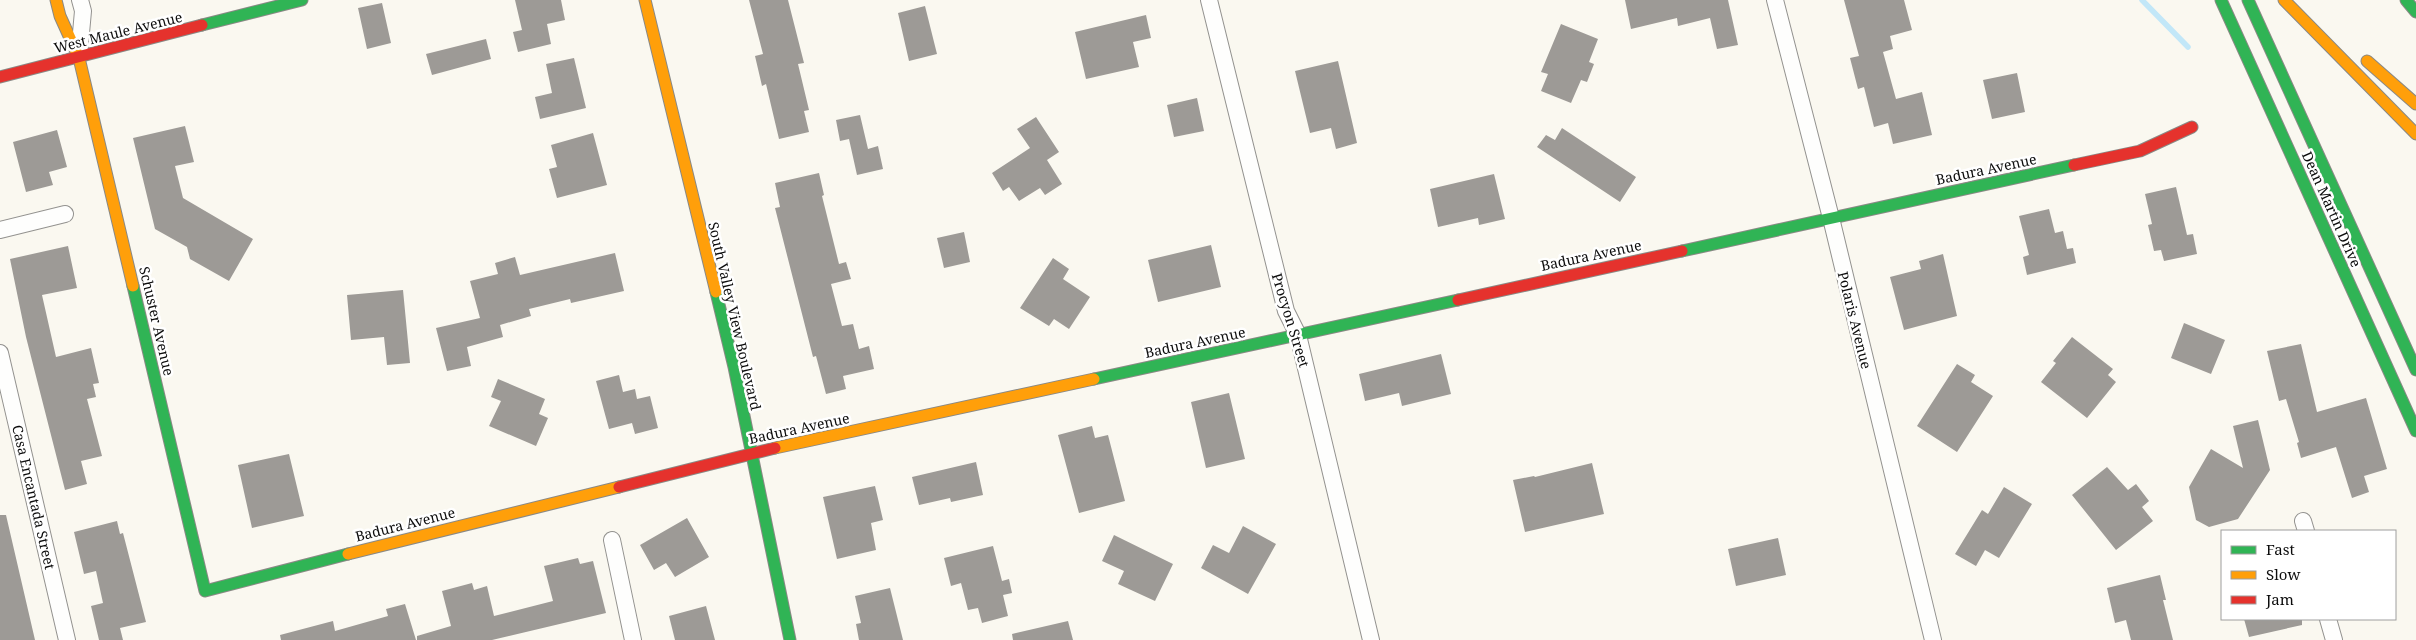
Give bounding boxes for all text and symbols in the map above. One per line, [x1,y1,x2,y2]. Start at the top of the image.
street label: West Maule Avenue [52,7,184,57]
street label: Dean Martin Drive [2298,148,2366,270]
street label: Badura Avenue [1934,149,2038,189]
street label: South Valley View Boulevard [704,220,766,412]
street label: Badura Avenue [1539,235,1643,275]
street label: Schuster Avenue [135,265,179,377]
street label: Polaris Avenue [1834,269,1876,371]
street label: Procyon Street [1268,270,1314,370]
street label: Badura Avenue [1143,322,1247,362]
street label: Badura Avenue [747,408,851,448]
street label: Casa Encantada Street [8,423,60,571]
street label: Badura Avenue [353,502,457,546]
legend [2221,530,2396,620]
text: Fast [2266,539,2295,559]
text: Slow [2266,564,2300,584]
text: Jam [2265,589,2294,609]

